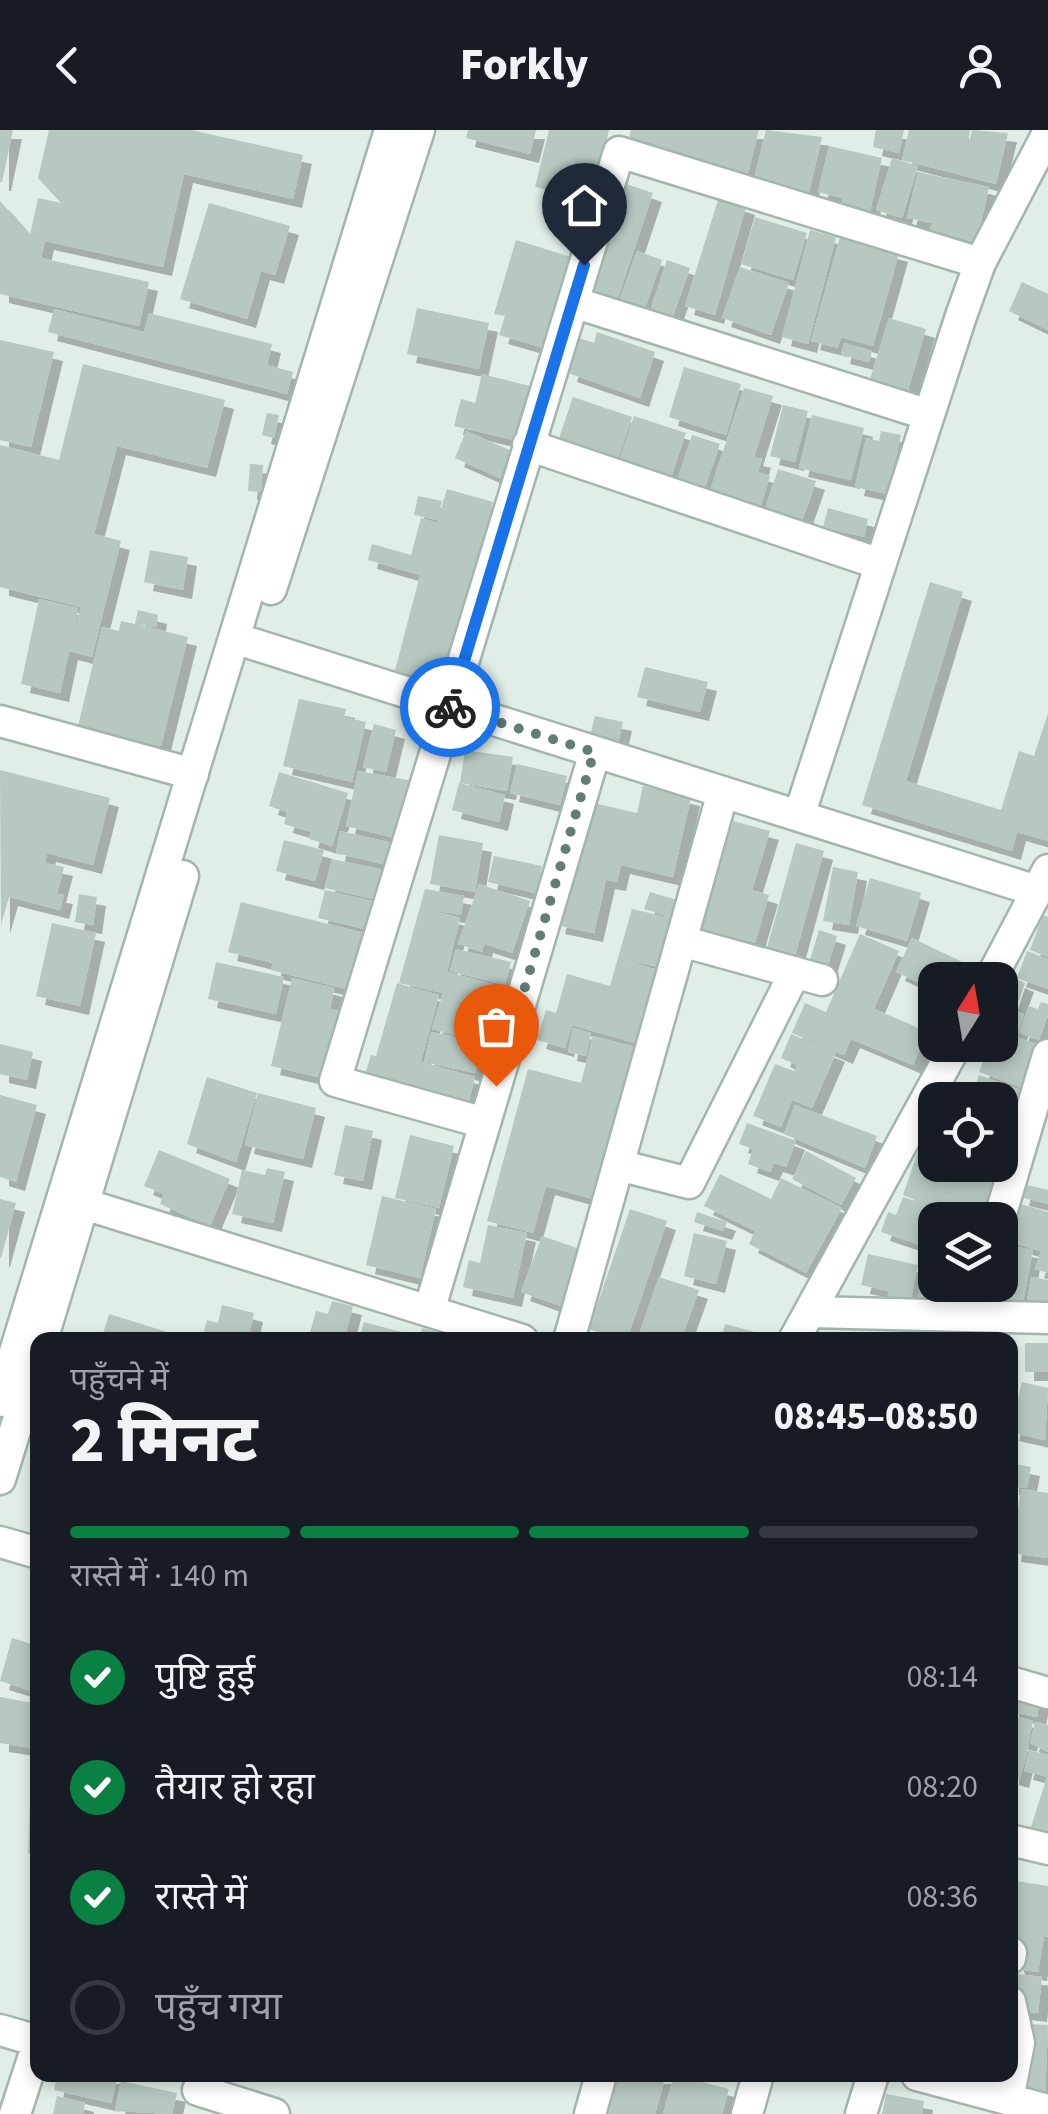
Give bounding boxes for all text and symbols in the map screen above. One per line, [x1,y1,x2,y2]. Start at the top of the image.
text: Forkly [460,33,588,97]
icon: back [40,38,95,93]
icon: person [953,38,1008,93]
pin [542,163,627,266]
icon: home [557,178,612,233]
courier [400,657,500,757]
icon: bike [423,680,478,735]
north arrow [918,962,1018,1062]
map controls [918,962,1018,1302]
pin [454,984,539,1087]
icon: bag [469,999,524,1054]
button: locate [918,1082,1018,1182]
button: layers [918,1202,1018,1302]
text: पहुँचने में [70,1357,169,1403]
text: 08:45–08:50 [774,1390,978,1444]
text: 2 मिनट [70,1394,258,1487]
text: रास्ते में · 140 m [70,1553,249,1599]
icon: check [70,1650,125,1705]
text: पुष्टि हुई [155,1650,255,1704]
text: 08:14 [906,1654,978,1700]
icon: check [70,1760,125,1815]
text: तैयार हो रहा [155,1760,315,1814]
text: 08:20 [906,1764,978,1810]
icon: check [70,1870,125,1925]
text: रास्ते में [155,1870,247,1924]
text: 08:36 [906,1874,978,1920]
text: पहुँच गया [155,1980,282,2034]

